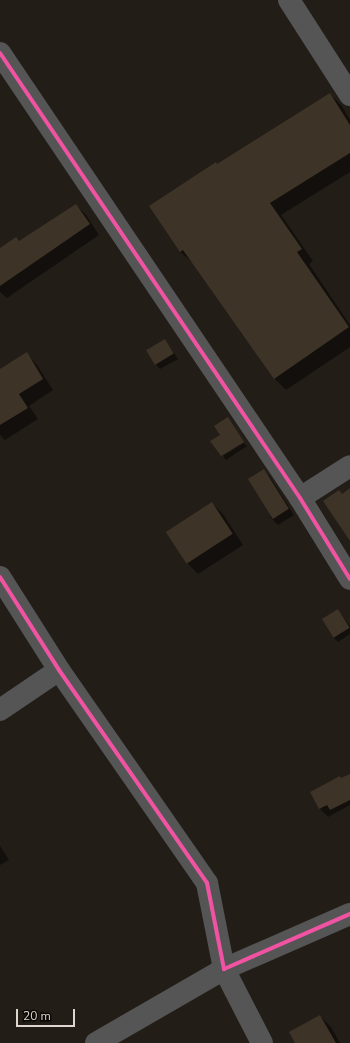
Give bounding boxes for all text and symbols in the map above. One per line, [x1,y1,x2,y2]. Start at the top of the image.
scale bar [18,1001,77,1027]
text: 20 m [23,1008,51,1024]

